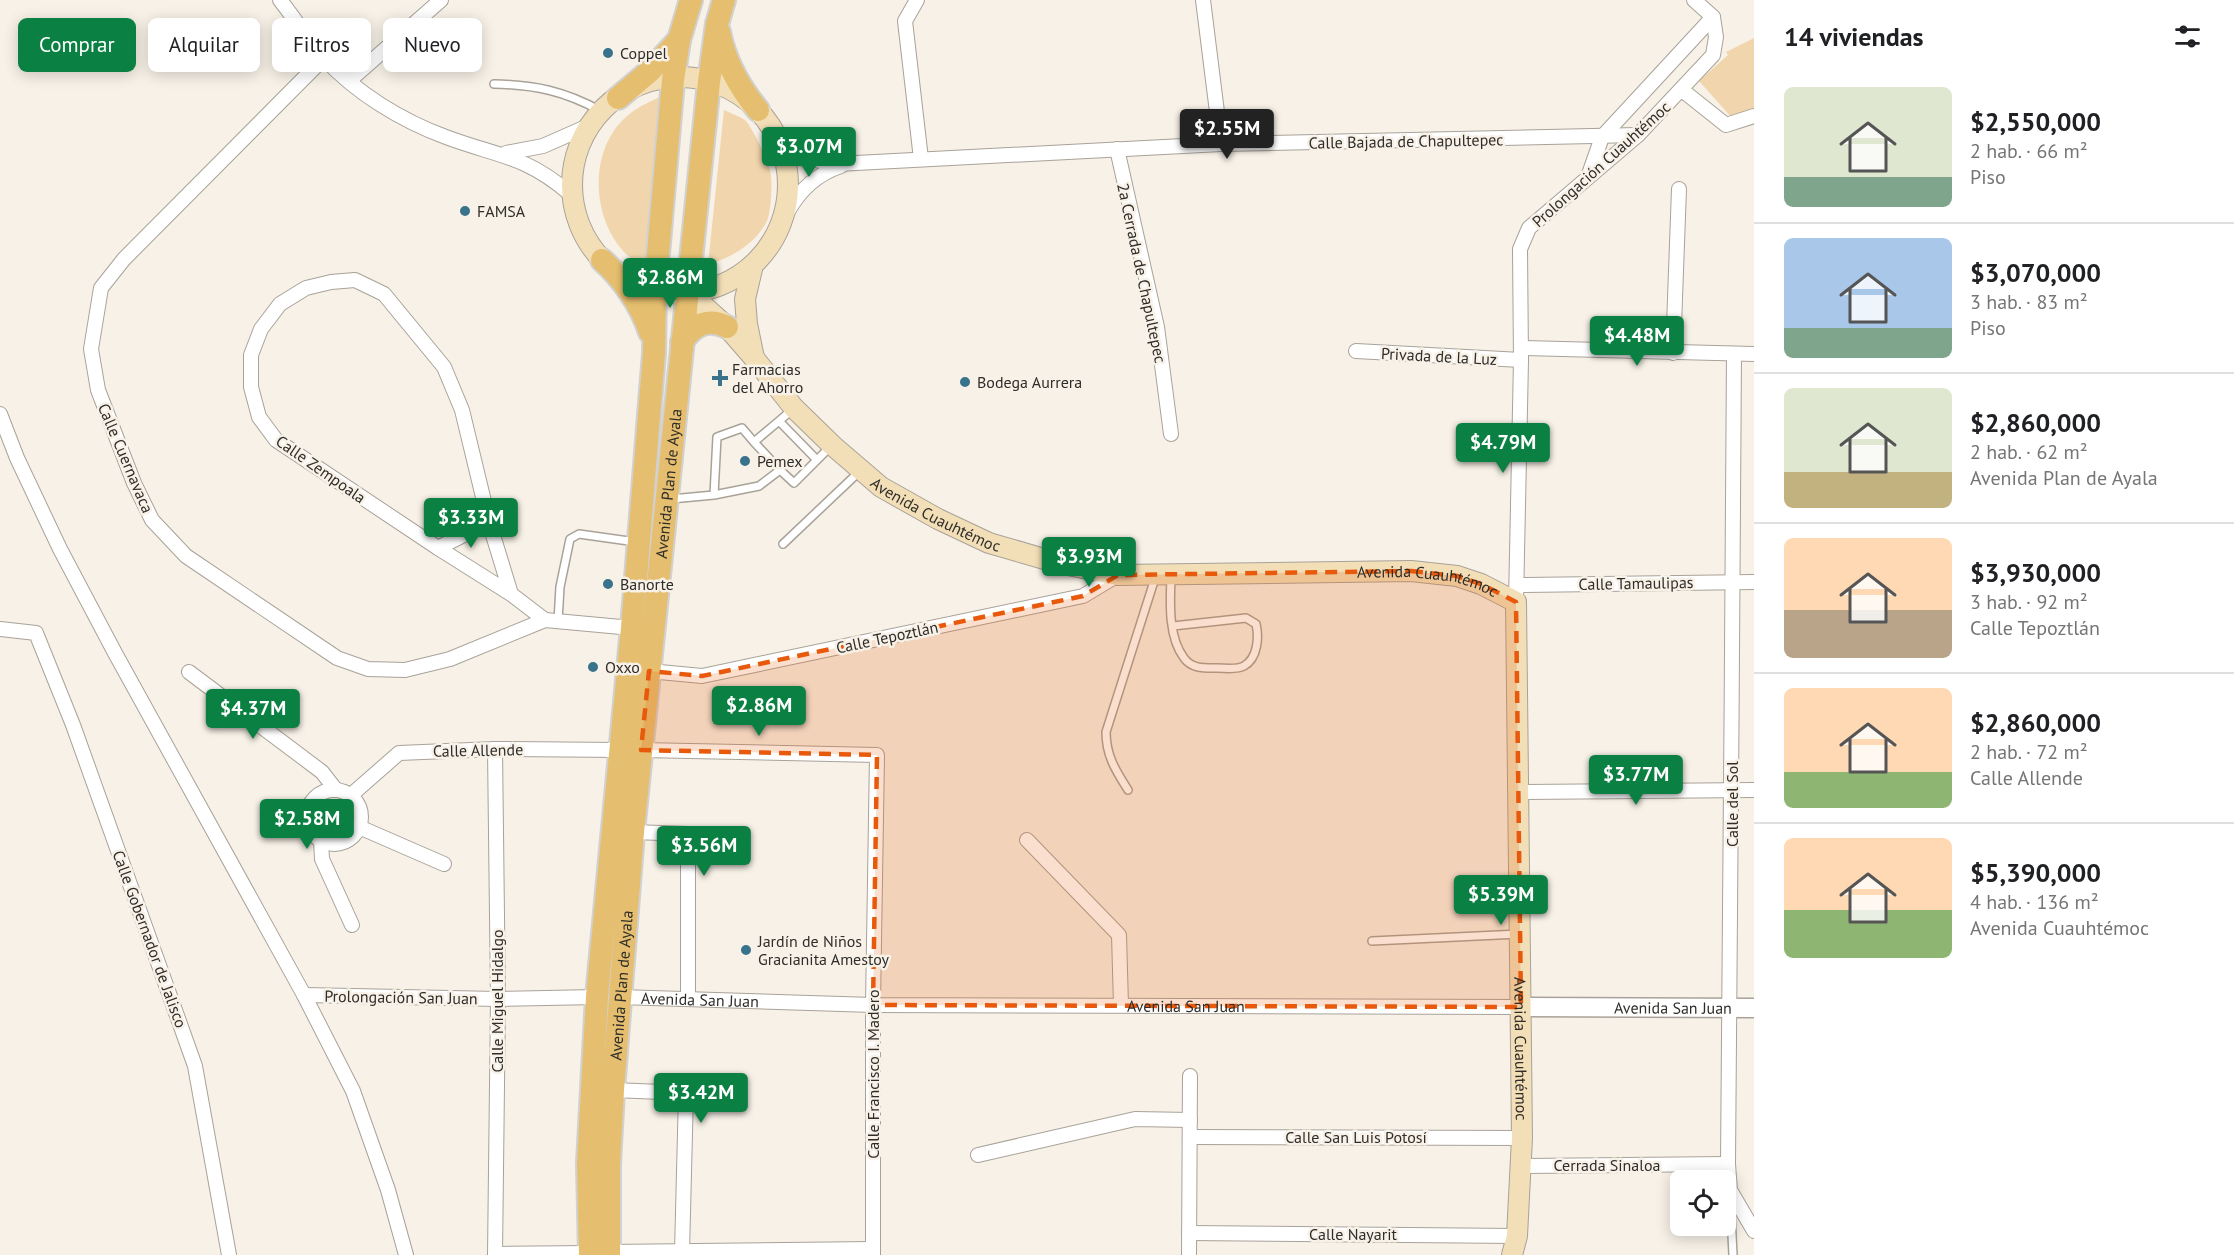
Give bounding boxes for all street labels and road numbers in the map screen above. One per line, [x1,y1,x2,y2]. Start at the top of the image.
street label: Prolongación Cuauhtémoc [1528,97,1674,231]
street label: Calle Bajada de Chapultepec [1308,129,1504,153]
street label: 2a Cerrada de Chapultepec [1113,181,1171,365]
street label: Privada de la Luz [1380,343,1498,369]
street label: Calle Cuernavaca [94,400,158,516]
street label: Avenida Plan de Ayala [651,408,686,559]
street label: Calle Zempoala [272,431,370,507]
street label: Avenida Cuauhtémoc [867,473,1003,556]
street label: Avenida Cuauhtémoc [1357,561,1501,601]
street label: Calle Tamaulipas [1578,572,1694,594]
street label: Calle Tepoztlán [834,616,940,658]
street label: Calle Allende [433,739,523,761]
street label: Calle del Sol [1722,761,1742,847]
street label: Calle Gobernador de Jalisco [109,848,191,1030]
street label: Avenida Plan de Ayala [605,910,637,1061]
street label: Calle Miguel Hidalgo [487,929,507,1073]
street label: Avenida Cuauhtémoc [1510,977,1532,1121]
street label: Prolongación San Juan [324,986,478,1008]
street label: Avenida San Juan [641,988,759,1011]
street label: Calle Francisco I. Madero [863,989,883,1159]
street label: Avenida San Juan [1127,996,1245,1016]
street label: Avenida San Juan [1614,997,1732,1018]
street label: Calle San Luis Potosí [1285,1127,1427,1147]
street label: Cerrada Sinaloa [1554,1155,1661,1175]
street label: Calle Nayarit [1309,1224,1397,1244]

